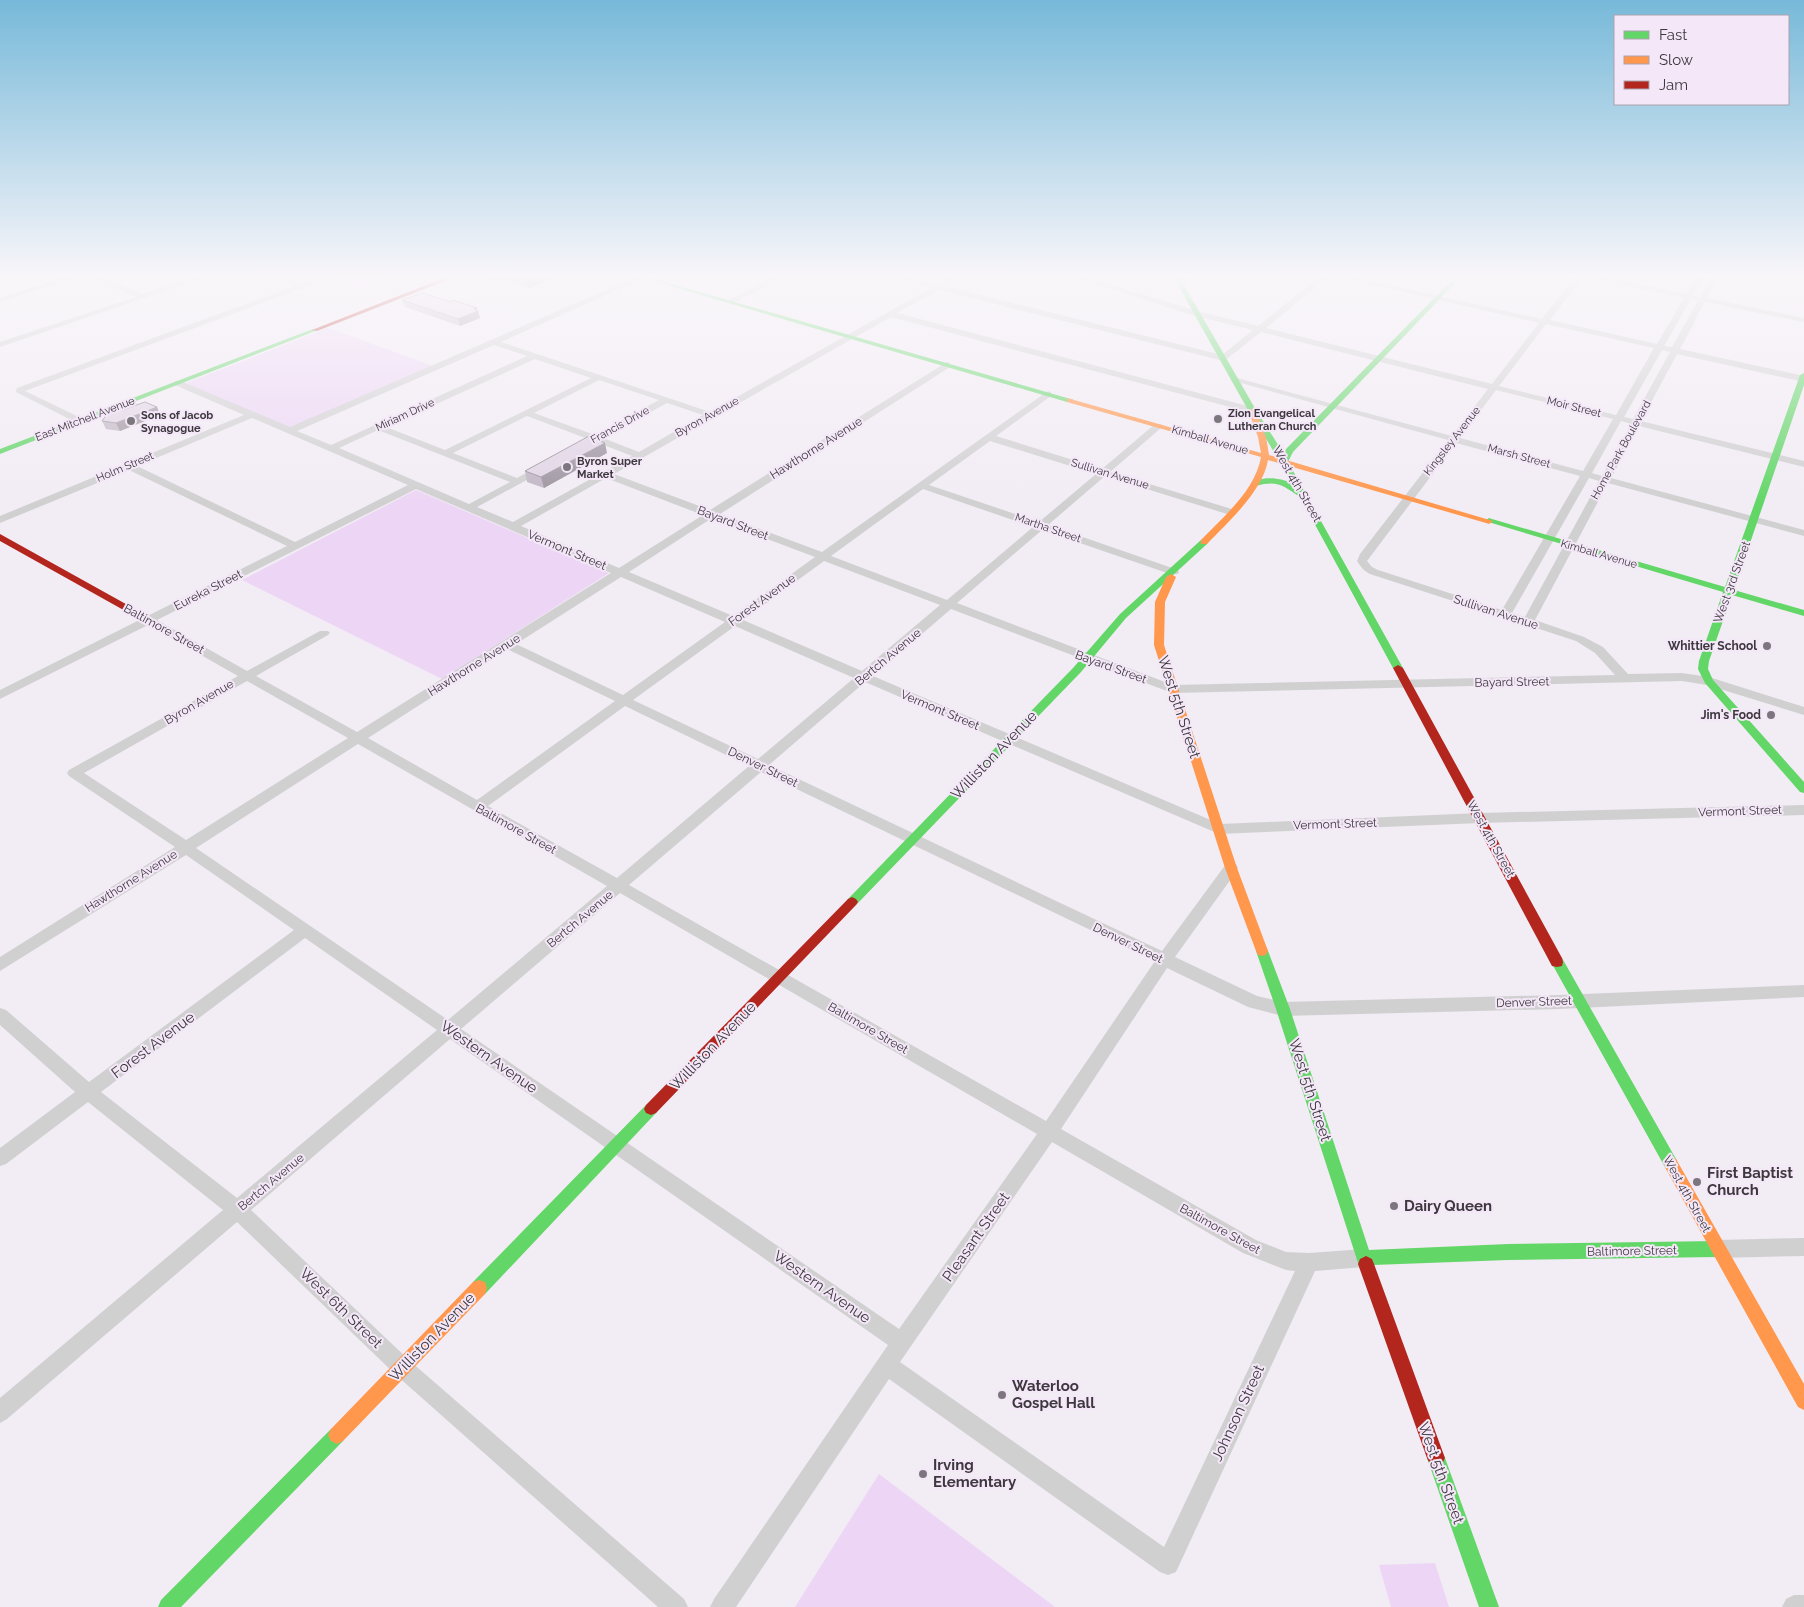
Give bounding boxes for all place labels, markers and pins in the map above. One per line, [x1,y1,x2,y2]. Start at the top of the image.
place label: Zion Evangelical Lutheran Church [1228,407,1317,433]
place label: Sons of Jacob Synagogue [141,409,213,435]
marker: Zion Evangelical Lutheran Church [1212,413,1224,425]
marker: Sons of Jacob Synagogue [125,415,137,427]
place label: Byron Super Market [577,455,643,481]
marker: Byron Super Market [561,461,573,473]
place label: Whittier School [1668,639,1757,653]
marker: Whittier School [1761,640,1773,652]
place label: Jim's Food [1701,708,1761,722]
marker: Jim's Food [1765,709,1777,721]
place label: First Baptist Church [1707,1164,1793,1199]
marker: First Baptist Church [1691,1176,1703,1188]
place label: Dairy Queen [1404,1197,1492,1215]
marker: Dairy Queen [1388,1200,1400,1212]
place label: Waterloo Gospel Hall [1012,1377,1095,1412]
marker: Waterloo Gospel Hall [996,1389,1008,1401]
place label: Irving Elementary [933,1456,1017,1491]
marker: Irving Elementary [917,1468,929,1480]

